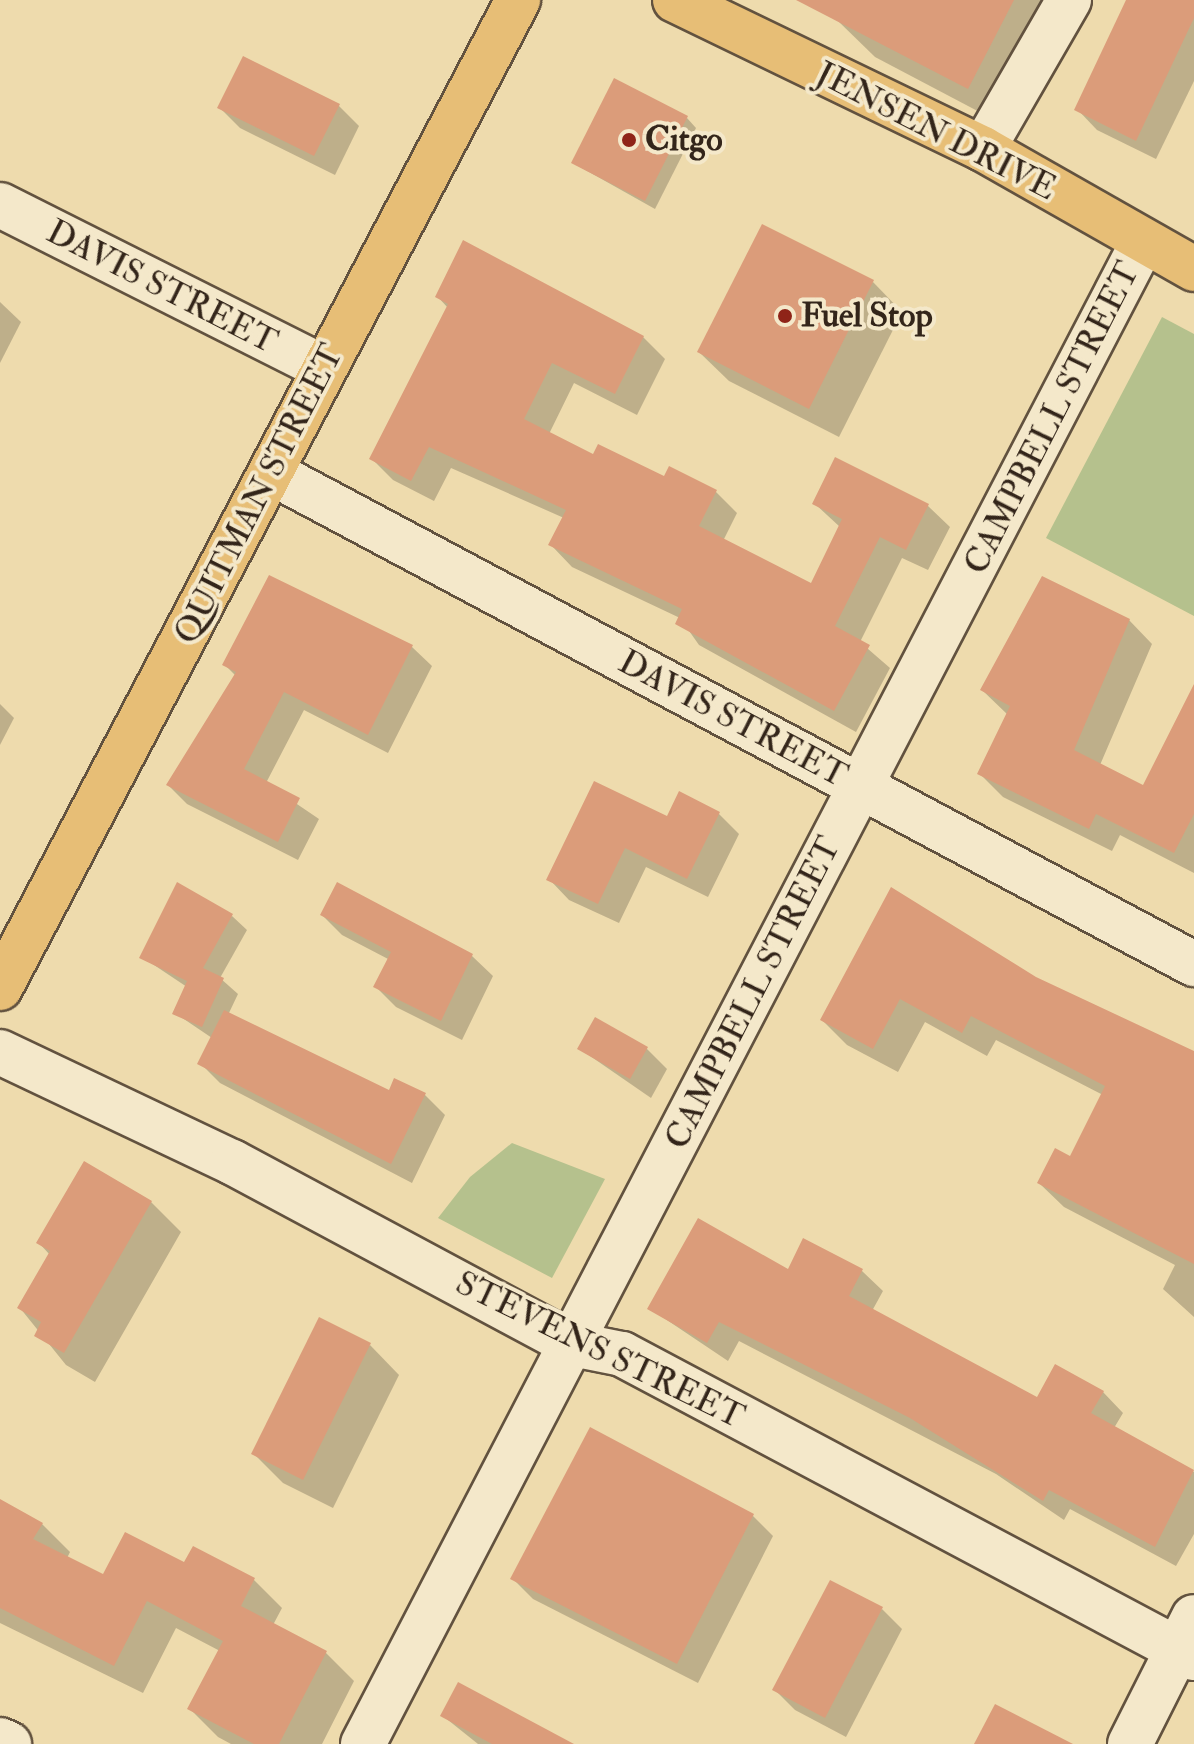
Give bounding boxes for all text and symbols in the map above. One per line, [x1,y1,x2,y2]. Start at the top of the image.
street label: JENSEN DRIVE [809,53,1063,209]
place label: Citgo [645,120,723,160]
marker: Citgo [620,131,638,149]
street label: DAVIS STREET [40,211,284,363]
street label: CAMPBELL STREET [956,255,1148,581]
place label: Fuel Stop [801,296,933,336]
marker: Fuel Stop [776,307,794,325]
street label: QUITMAN STREET [166,337,352,651]
street label: DAVIS STREET [612,642,854,796]
street label: CAMPBELL STREET [657,830,849,1156]
street label: STEVENS STREET [449,1262,751,1438]

